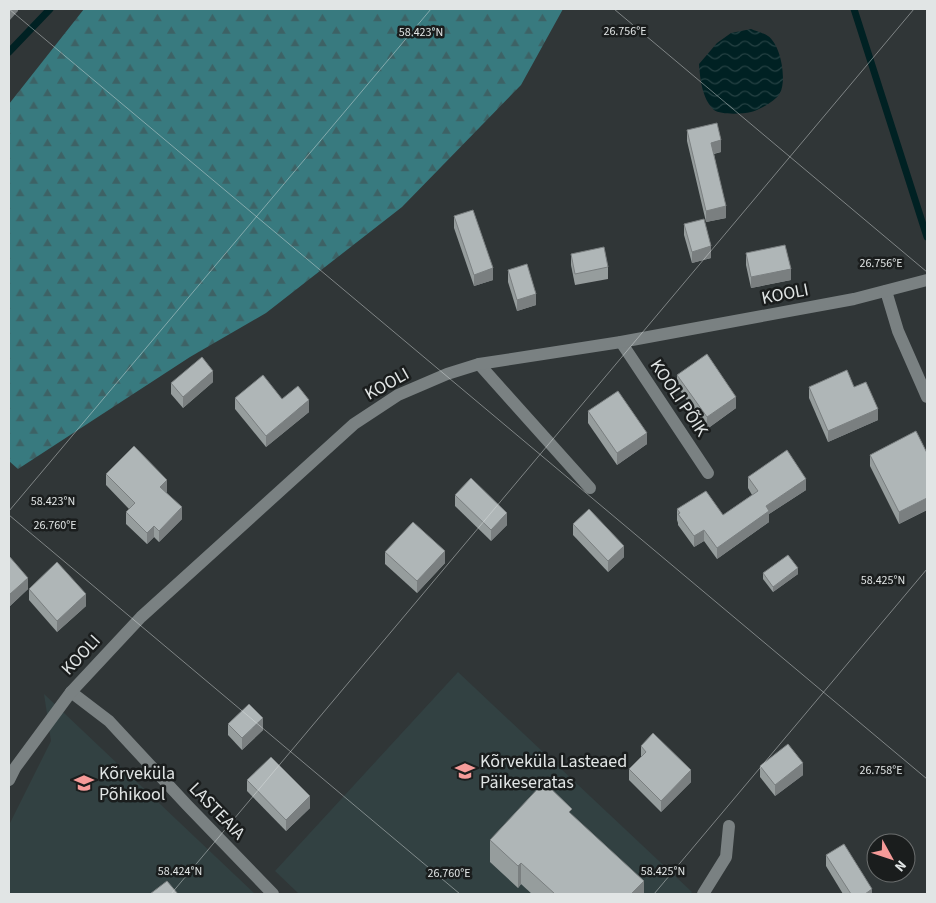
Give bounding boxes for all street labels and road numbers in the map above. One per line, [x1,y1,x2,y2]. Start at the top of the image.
street label: KOOLI [759,277,811,311]
street label: KOOLI PÕIK [644,354,714,442]
street label: KOOLI [360,362,414,406]
street label: KOOLI [56,629,106,681]
street label: LASTEAIA [183,777,251,845]

